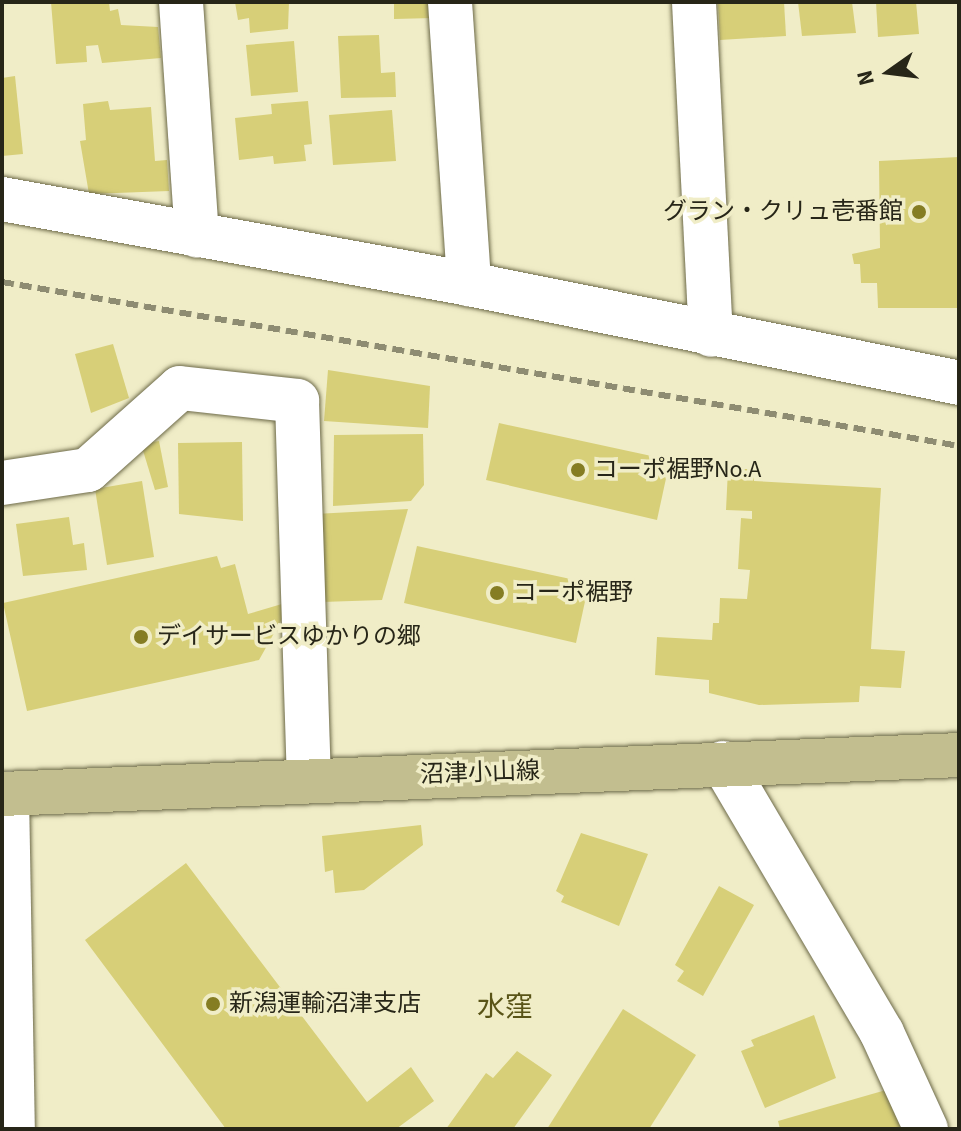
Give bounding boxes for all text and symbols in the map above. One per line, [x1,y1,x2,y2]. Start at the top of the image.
north arrow [849,32,929,112]
text: N [848,67,883,89]
place label: グラン・クリュ壱番館 [663,198,903,226]
marker: グラン・クリュ壱番館 [910,203,928,221]
place label: コーポ裾野No.A [594,456,761,484]
marker: コーポ裾野No.A [569,461,587,479]
place label: コーポ裾野 [513,579,633,607]
marker: コーポ裾野 [488,584,506,602]
place label: デイサービスゆかりの郷 [157,623,421,651]
marker: デイサービスゆかりの郷 [132,628,150,646]
street label: 沼津小山線 [420,757,540,789]
place label: 新潟運輸沼津支店 [229,990,421,1018]
district label: 水窪 [477,990,533,1024]
marker: 新潟運輸沼津支店 [204,995,222,1013]

